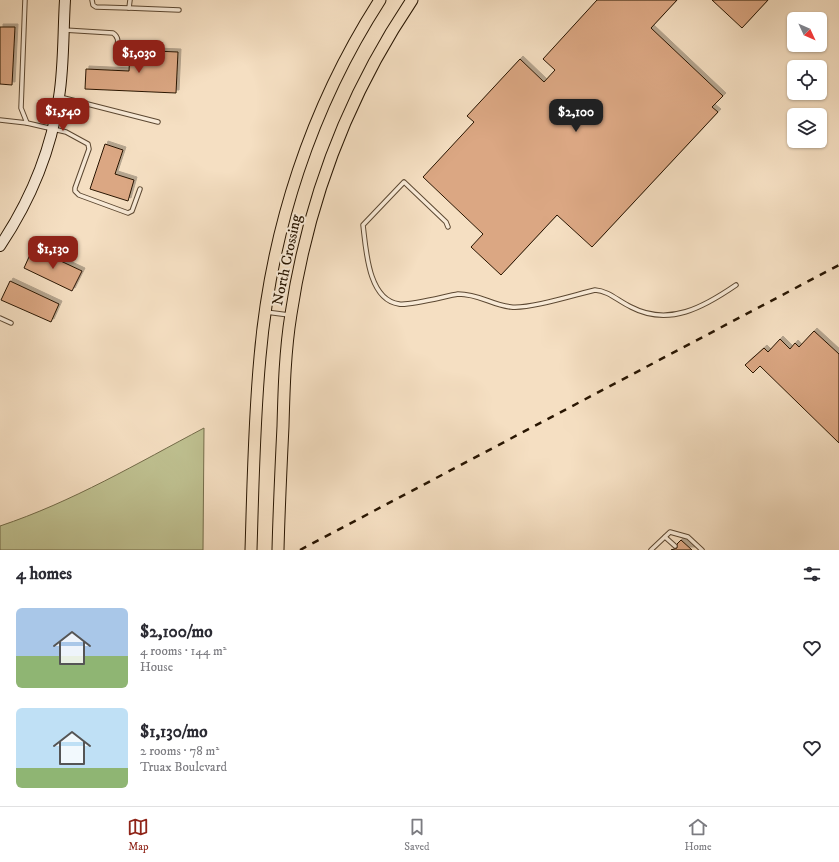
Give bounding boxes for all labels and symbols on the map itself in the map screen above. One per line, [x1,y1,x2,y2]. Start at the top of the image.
north arrow [787,12,827,52]
pin: $1,030 [106,40,172,74]
pin: $1,540 [30,98,96,132]
pin: $2,100 [543,99,609,133]
street label: North Crossing [268,212,306,307]
pin: $1,130 [20,236,86,270]

